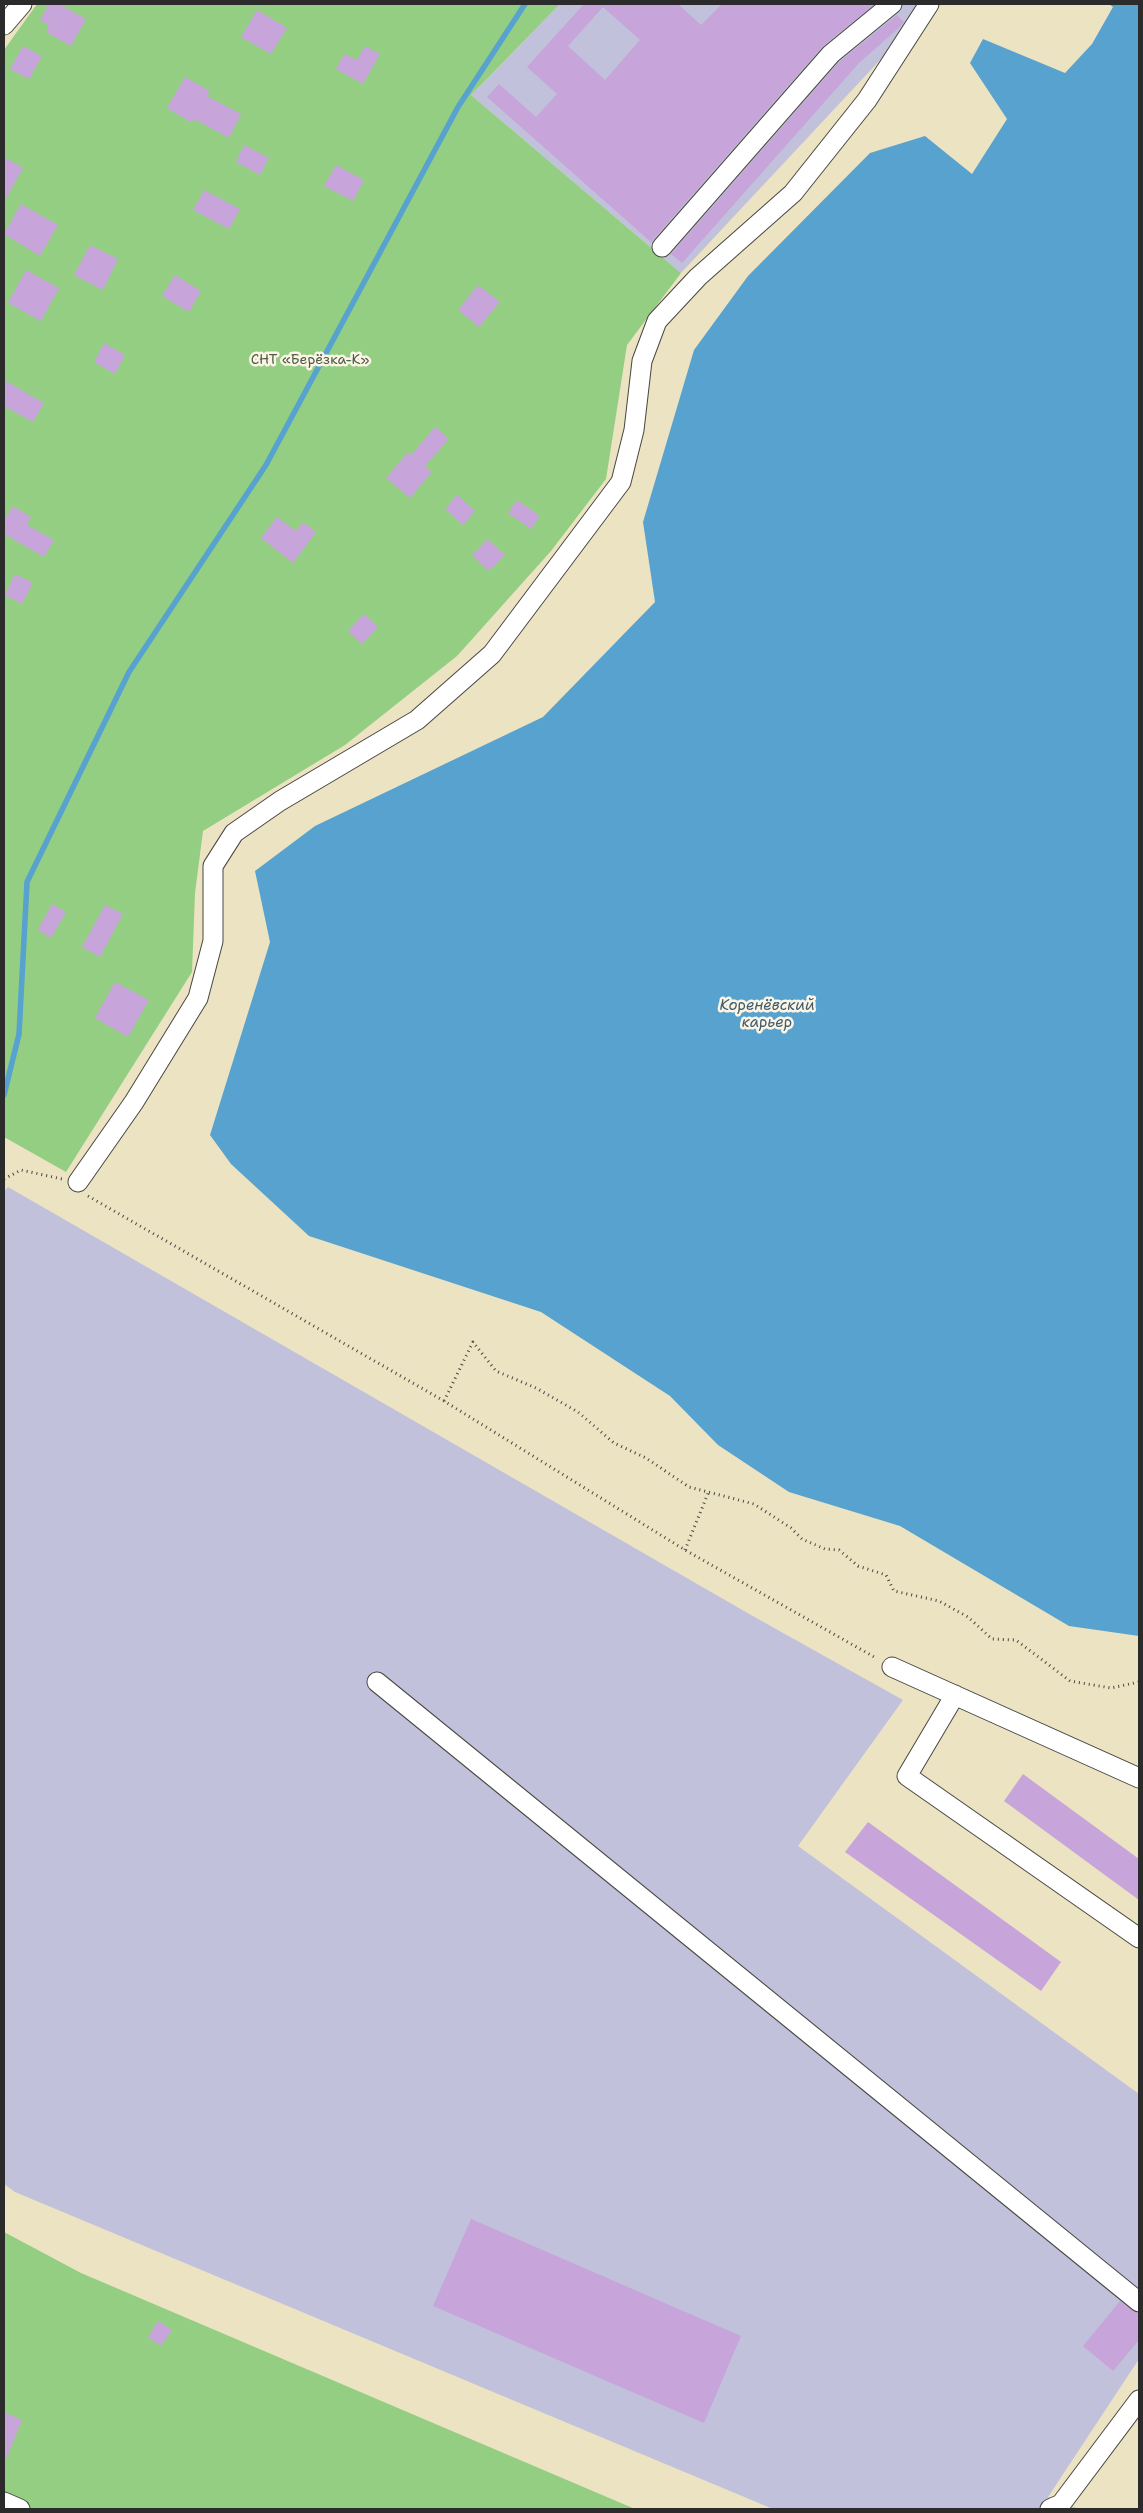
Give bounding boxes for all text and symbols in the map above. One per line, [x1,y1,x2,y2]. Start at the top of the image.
park label: СНТ «Берёзка-К» [251,352,369,368]
water label: Коренёвский карьер [719,997,815,1032]

